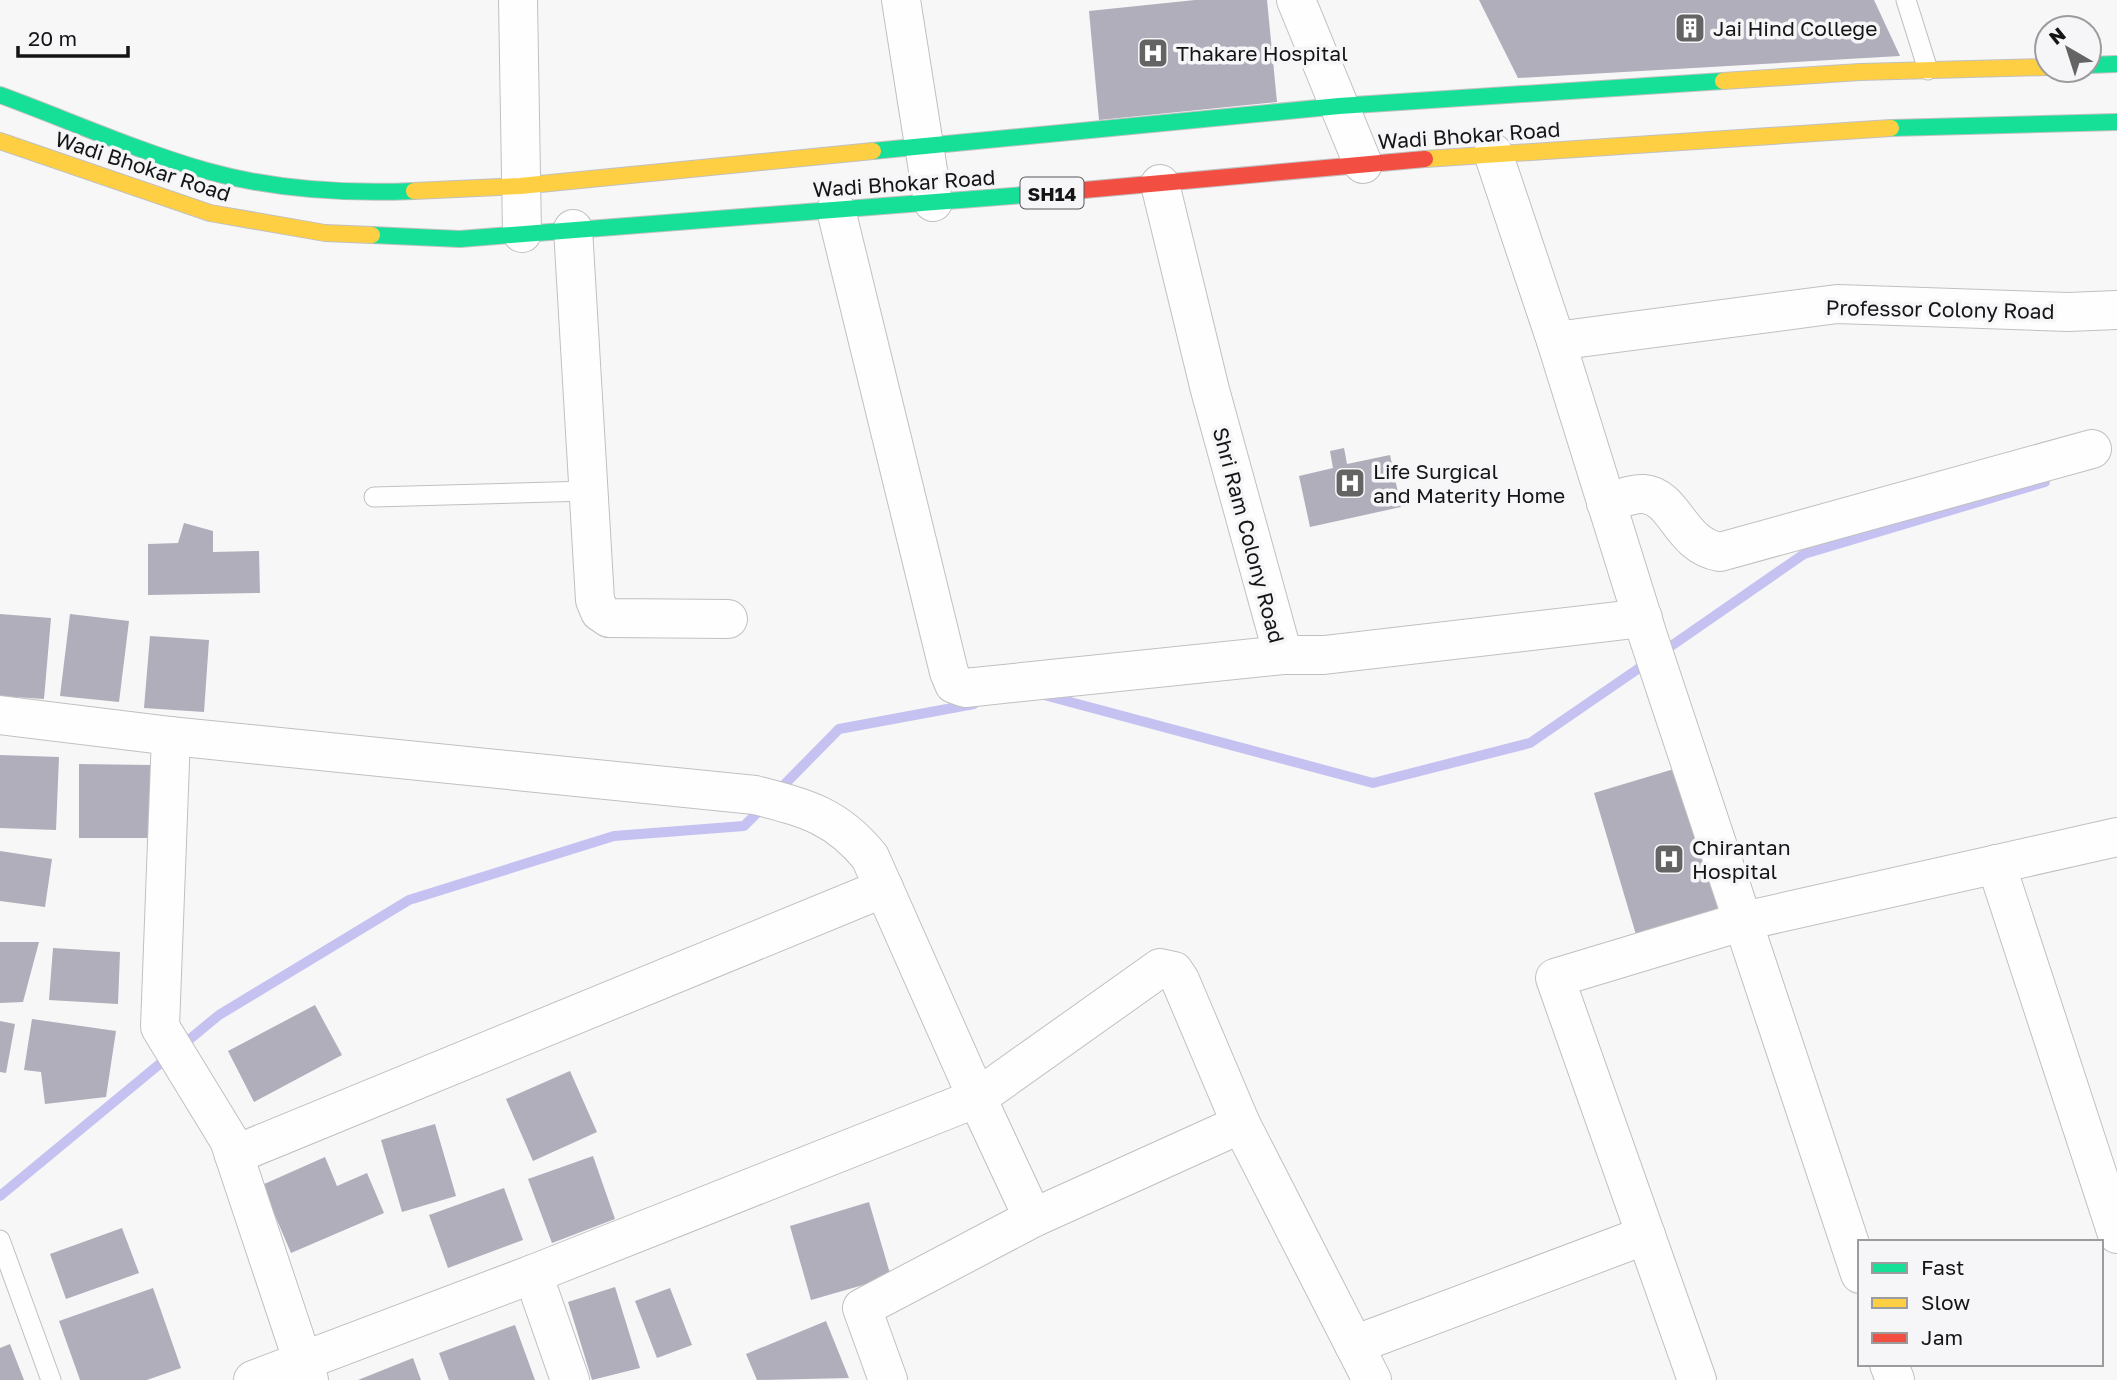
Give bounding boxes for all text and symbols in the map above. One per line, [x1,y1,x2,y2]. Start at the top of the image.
building icon: Jai Hind College [1673,11,1707,45]
scale bar [18,14,128,58]
north arrow [2033,14,2103,84]
place label: Jai Hind College [1713,15,1877,41]
text: N [2044,22,2070,49]
text: 20 m [28,25,77,51]
hospital icon: Thakare Hospital [1136,36,1170,70]
place label: Thakare Hospital [1176,40,1348,66]
street label: Wadi Bhokar Road [1377,116,1561,154]
street label: Wadi Bhokar Road [52,125,234,207]
street label: Wadi Bhokar Road [812,164,996,202]
road number: SH14 [1020,178,1084,209]
street label: Professor Colony Road [1825,294,2055,324]
street label: Shri Ram Colony Road [1208,424,1290,646]
place label: Life Surgical and Materity Home [1373,458,1565,508]
hospital icon: Life Surgical and Materity Home [1333,466,1367,500]
place label: Chirantan Hospital [1692,834,1791,884]
hospital icon: Chirantan Hospital [1652,842,1686,876]
legend [1858,1240,2103,1366]
text: Fast [1921,1254,1964,1280]
text: Slow [1921,1289,1970,1315]
text: Jam [1921,1324,1963,1350]

